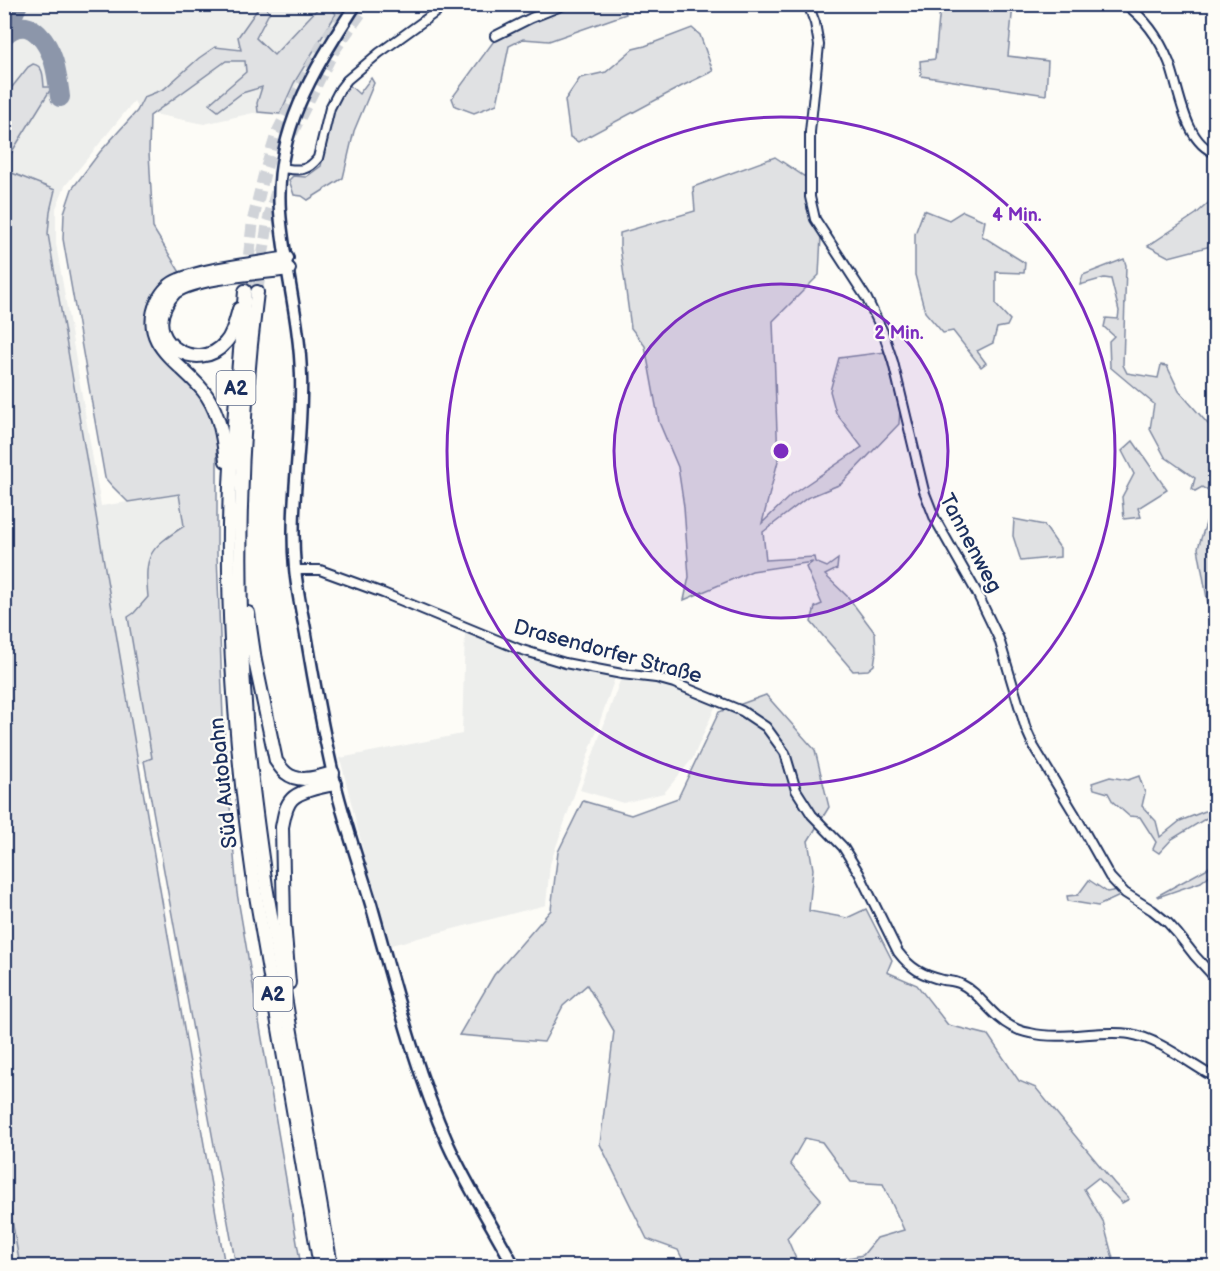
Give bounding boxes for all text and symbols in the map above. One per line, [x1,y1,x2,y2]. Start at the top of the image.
text: 4 Min. [992,205,1042,226]
text: 2 Min. [874,323,924,344]
road number: A2 [216,371,256,405]
centre of rings [771,441,791,461]
street label: Tannenweg [934,489,1007,597]
street label: Drasendorfer Straße [511,614,705,689]
street label: Süd Autobahn [204,716,243,850]
road number: A2 [254,977,292,1011]

